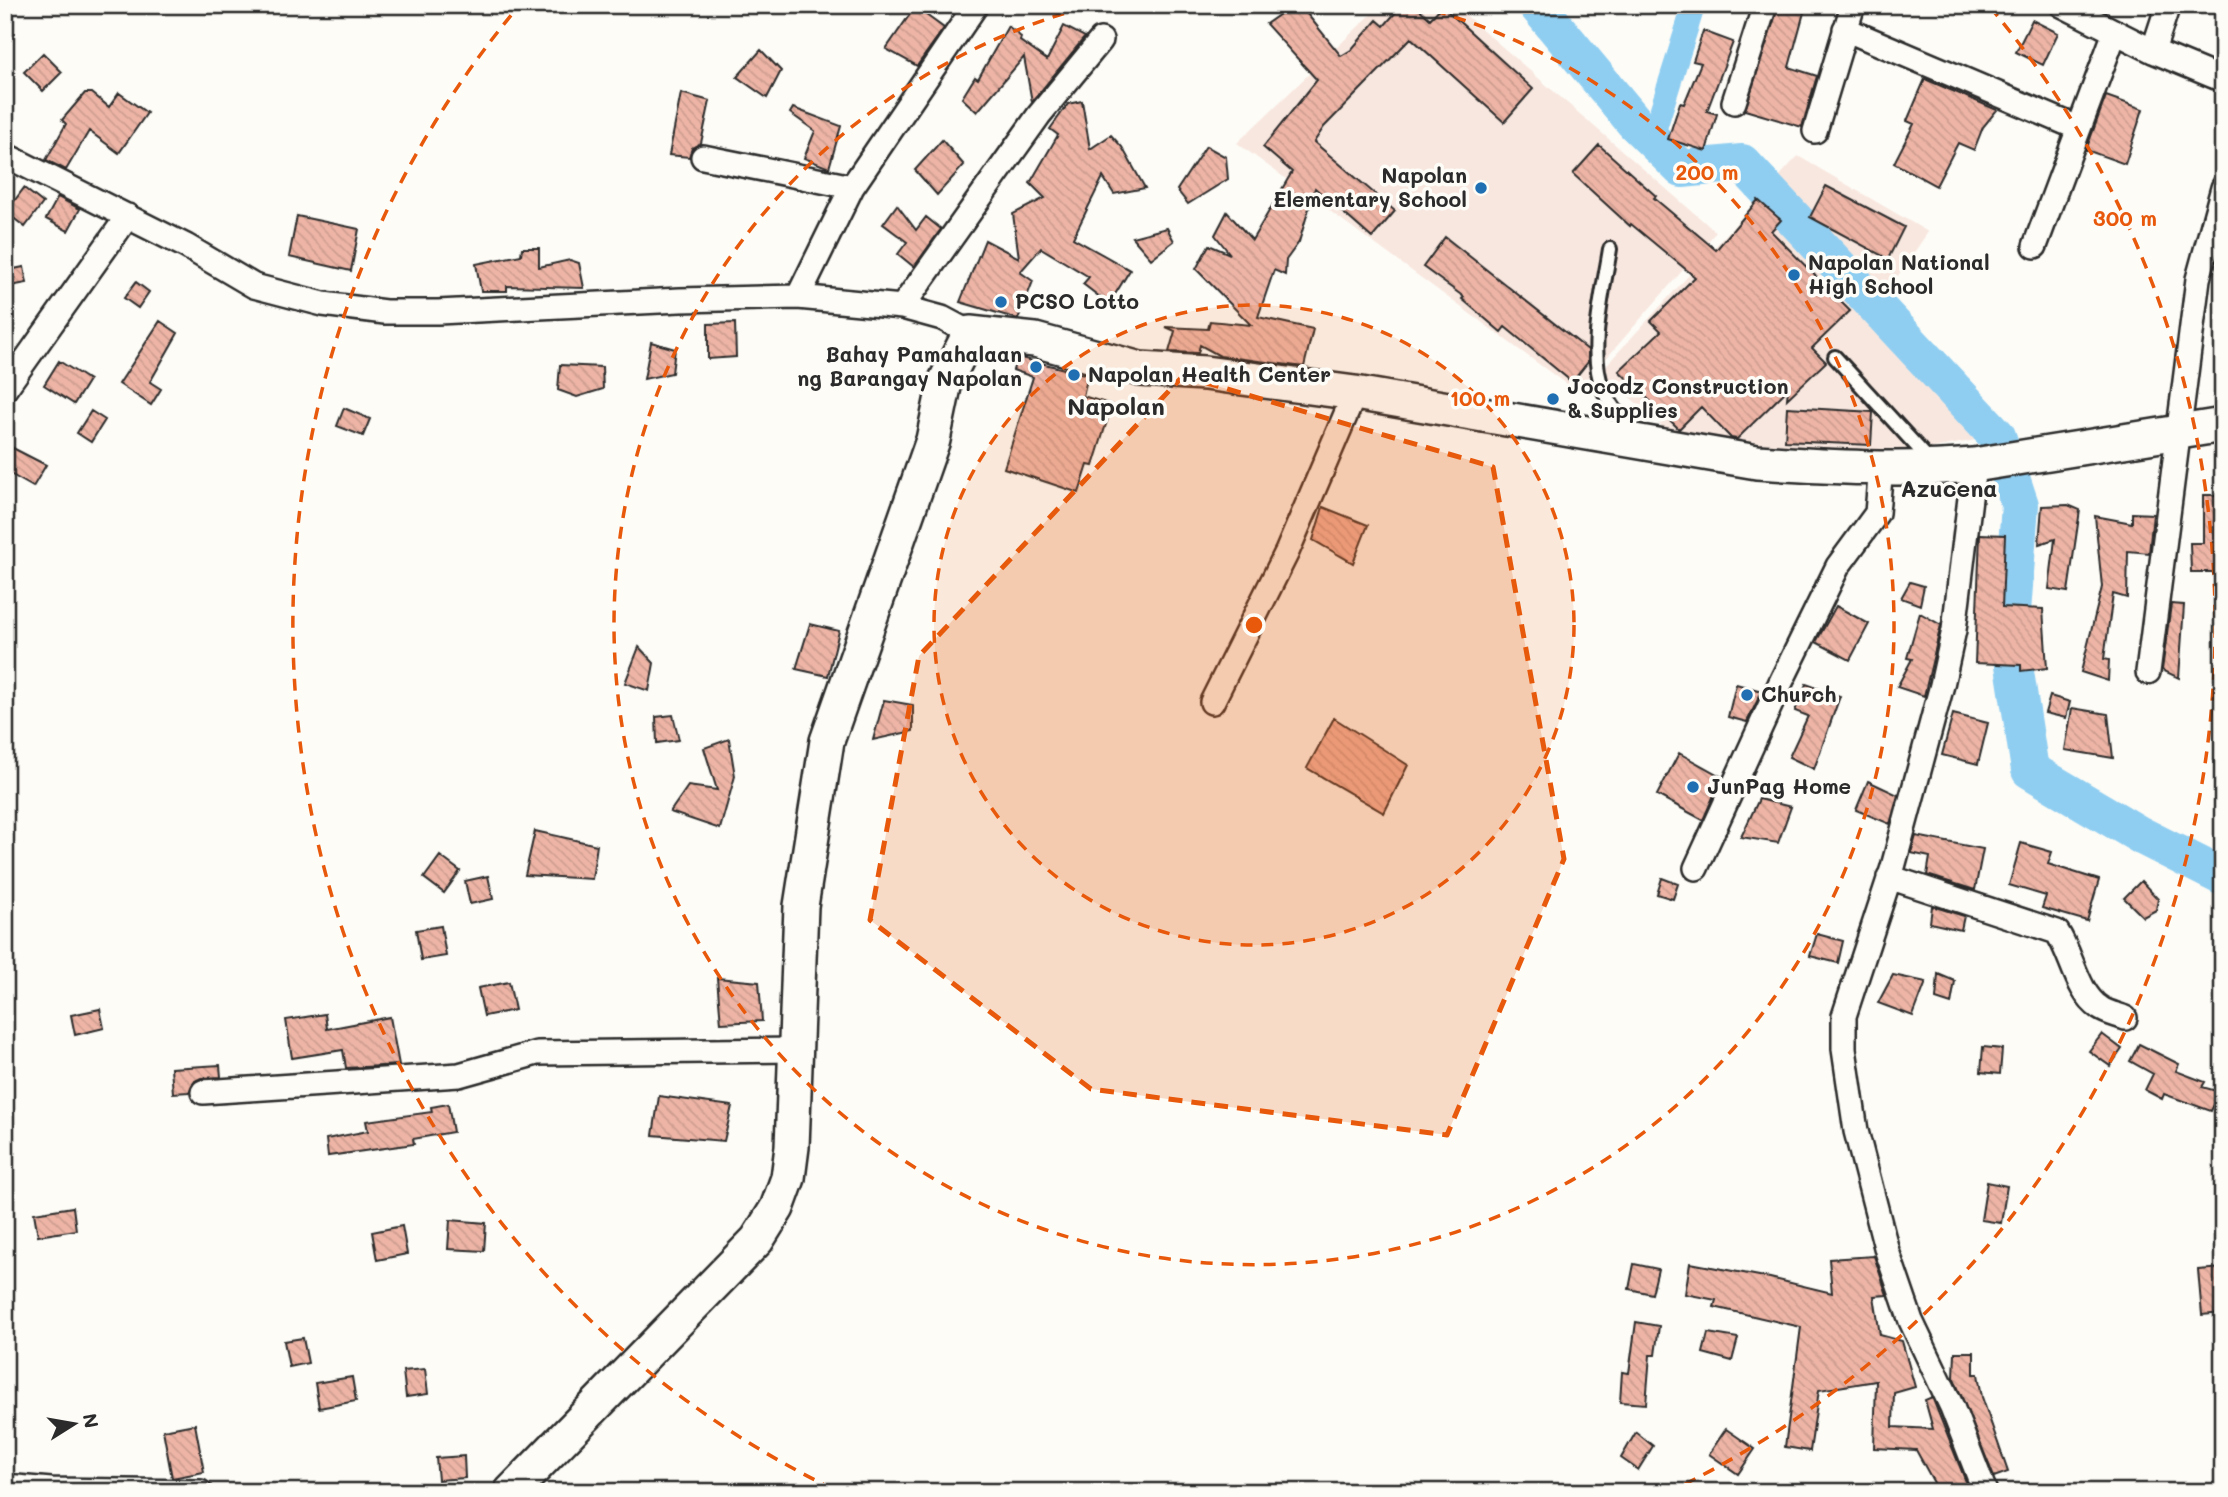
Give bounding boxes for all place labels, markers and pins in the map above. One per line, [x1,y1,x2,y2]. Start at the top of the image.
place label: Napolan Elementary School [1273,161,1467,213]
marker: Napolan Elementary School [1473,180,1489,196]
place label: Napolan National High School [1808,248,1990,299]
marker: Napolan National High School [1786,267,1802,283]
place label: PCSO Lotto [1015,287,1139,314]
marker: PCSO Lotto [993,294,1009,310]
place label: Bahay Pamahalaan ng Barangay Napolan [797,340,1022,392]
marker: Bahay Pamahalaan ng Barangay Napolan [1028,359,1044,375]
place label: Napolan Health Center [1088,360,1331,387]
marker: Napolan Health Center [1066,367,1082,383]
place label: Jocodz Construction & Supplies [1567,372,1789,423]
marker: Jocodz Construction & Supplies [1545,391,1561,407]
centre of rings [1242,613,1266,637]
place label: Church [1761,680,1837,707]
marker: Church [1739,687,1755,703]
place label: JunPag Home [1707,772,1851,799]
marker: JunPag Home [1685,779,1701,795]

